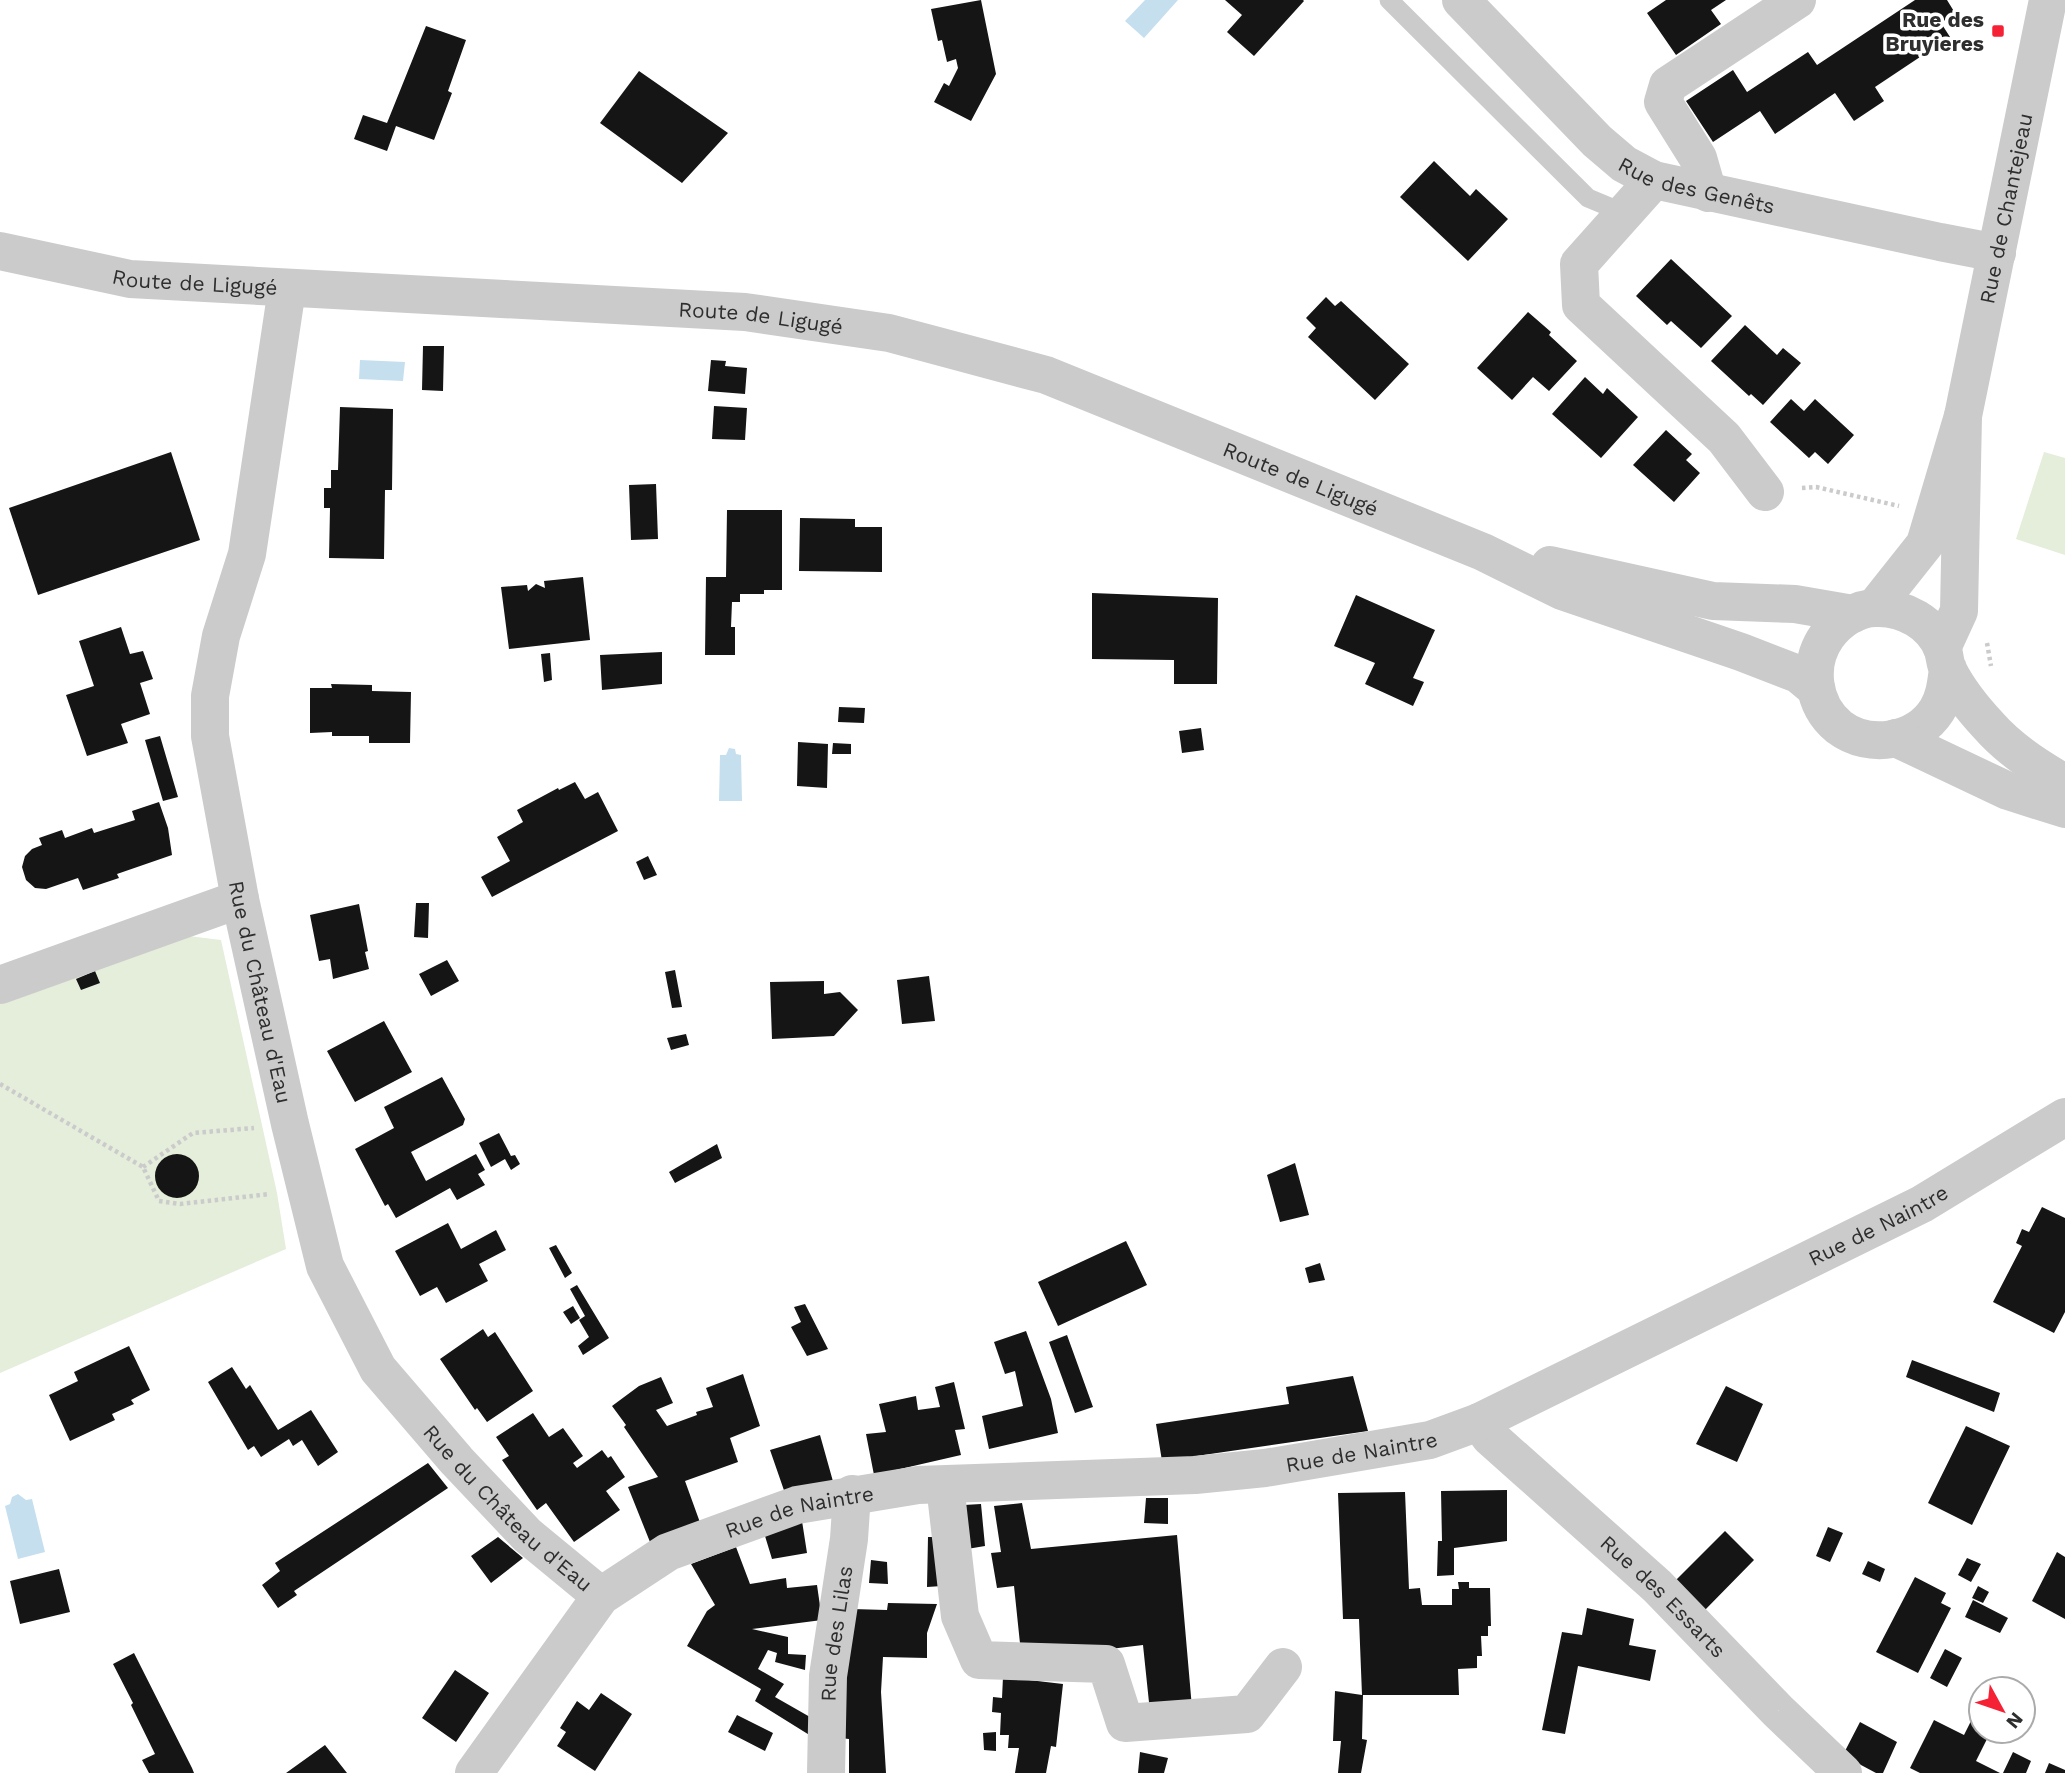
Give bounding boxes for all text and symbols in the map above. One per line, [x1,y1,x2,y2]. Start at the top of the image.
place label: Rue des Bruyieres [1885,7,1984,56]
marker: Rue des Bruyieres [1990,23,2006,39]
street label: Rue de Chantejeau [1974,111,2037,306]
street label: Rue des Genêts [1614,151,1777,218]
street label: Route de Ligugé [110,263,278,299]
street label: Route de Ligugé [678,296,845,339]
street label: Route de Ligugé [1220,436,1382,521]
street label: Rue du Château d'Eau [224,879,298,1106]
street label: Rue de Naintre [1804,1179,1952,1271]
street label: Rue du Château d'Eau [419,1419,598,1596]
street label: Rue de Naintre [1284,1426,1441,1477]
street label: Rue de Naintre [721,1480,875,1543]
street label: Rue des Essarts [1596,1530,1731,1662]
street label: Rue des Lilas [815,1564,857,1702]
north arrow [1967,1675,2037,1745]
text: N [2001,1708,2028,1733]

